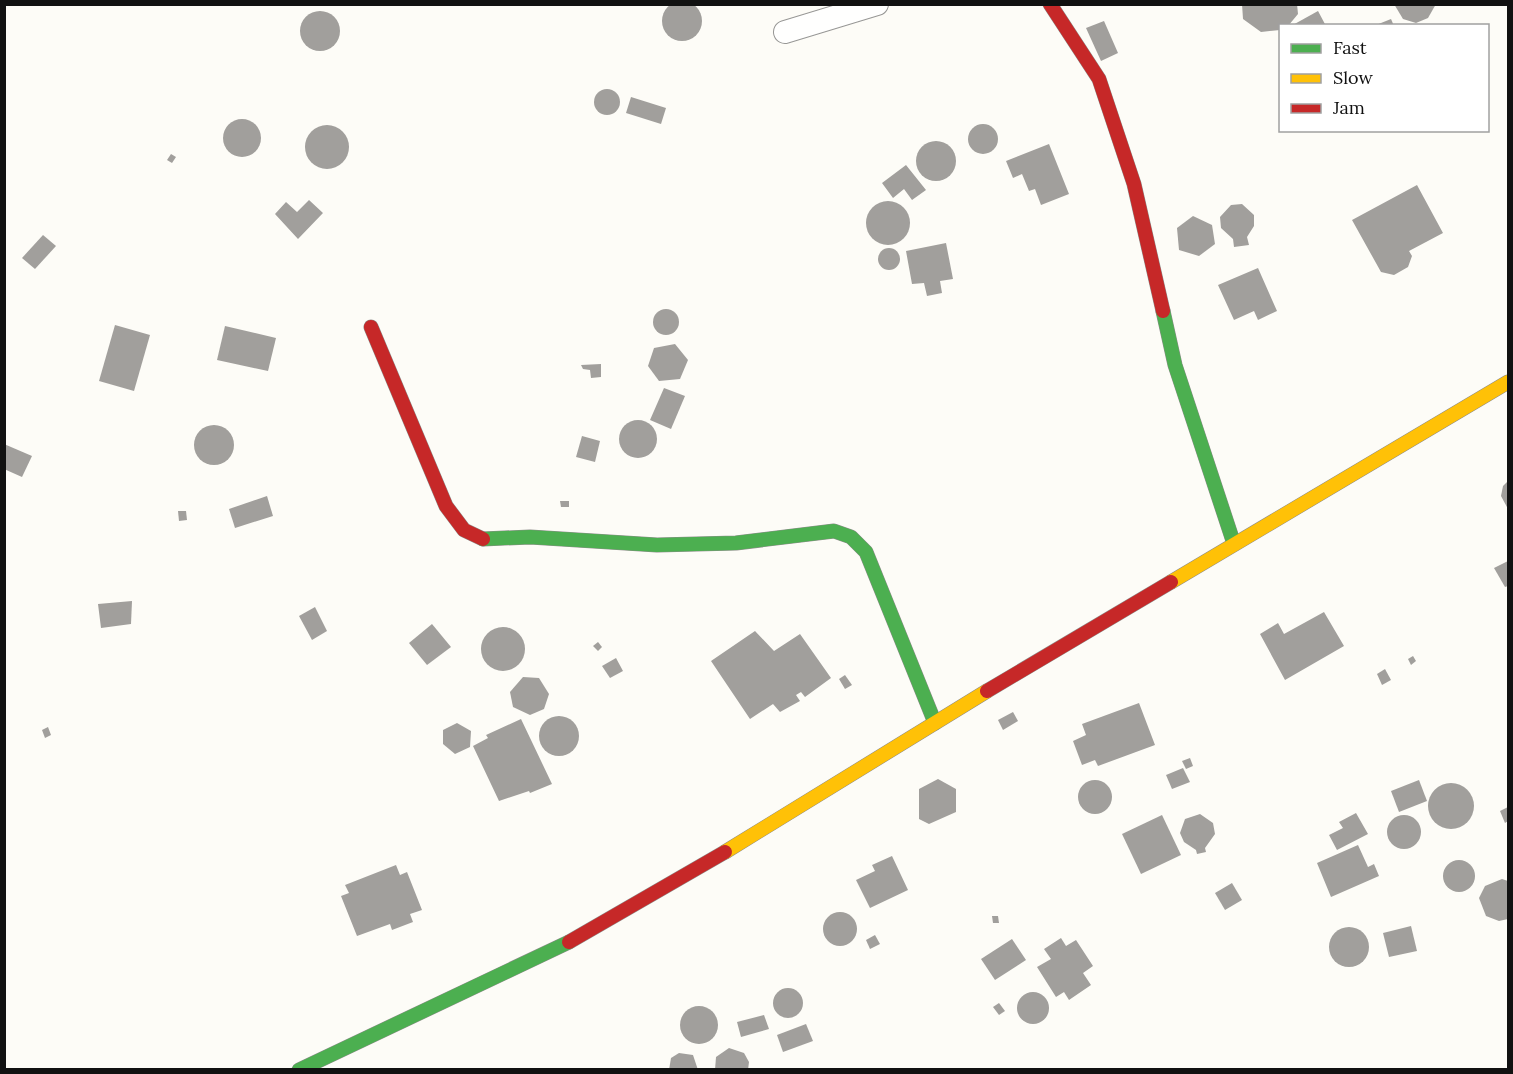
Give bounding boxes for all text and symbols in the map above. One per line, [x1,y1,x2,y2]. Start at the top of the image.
legend [1279,24,1489,132]
text: Fast [1333,36,1367,59]
text: Slow [1333,66,1373,89]
text: Jam [1332,96,1365,119]

